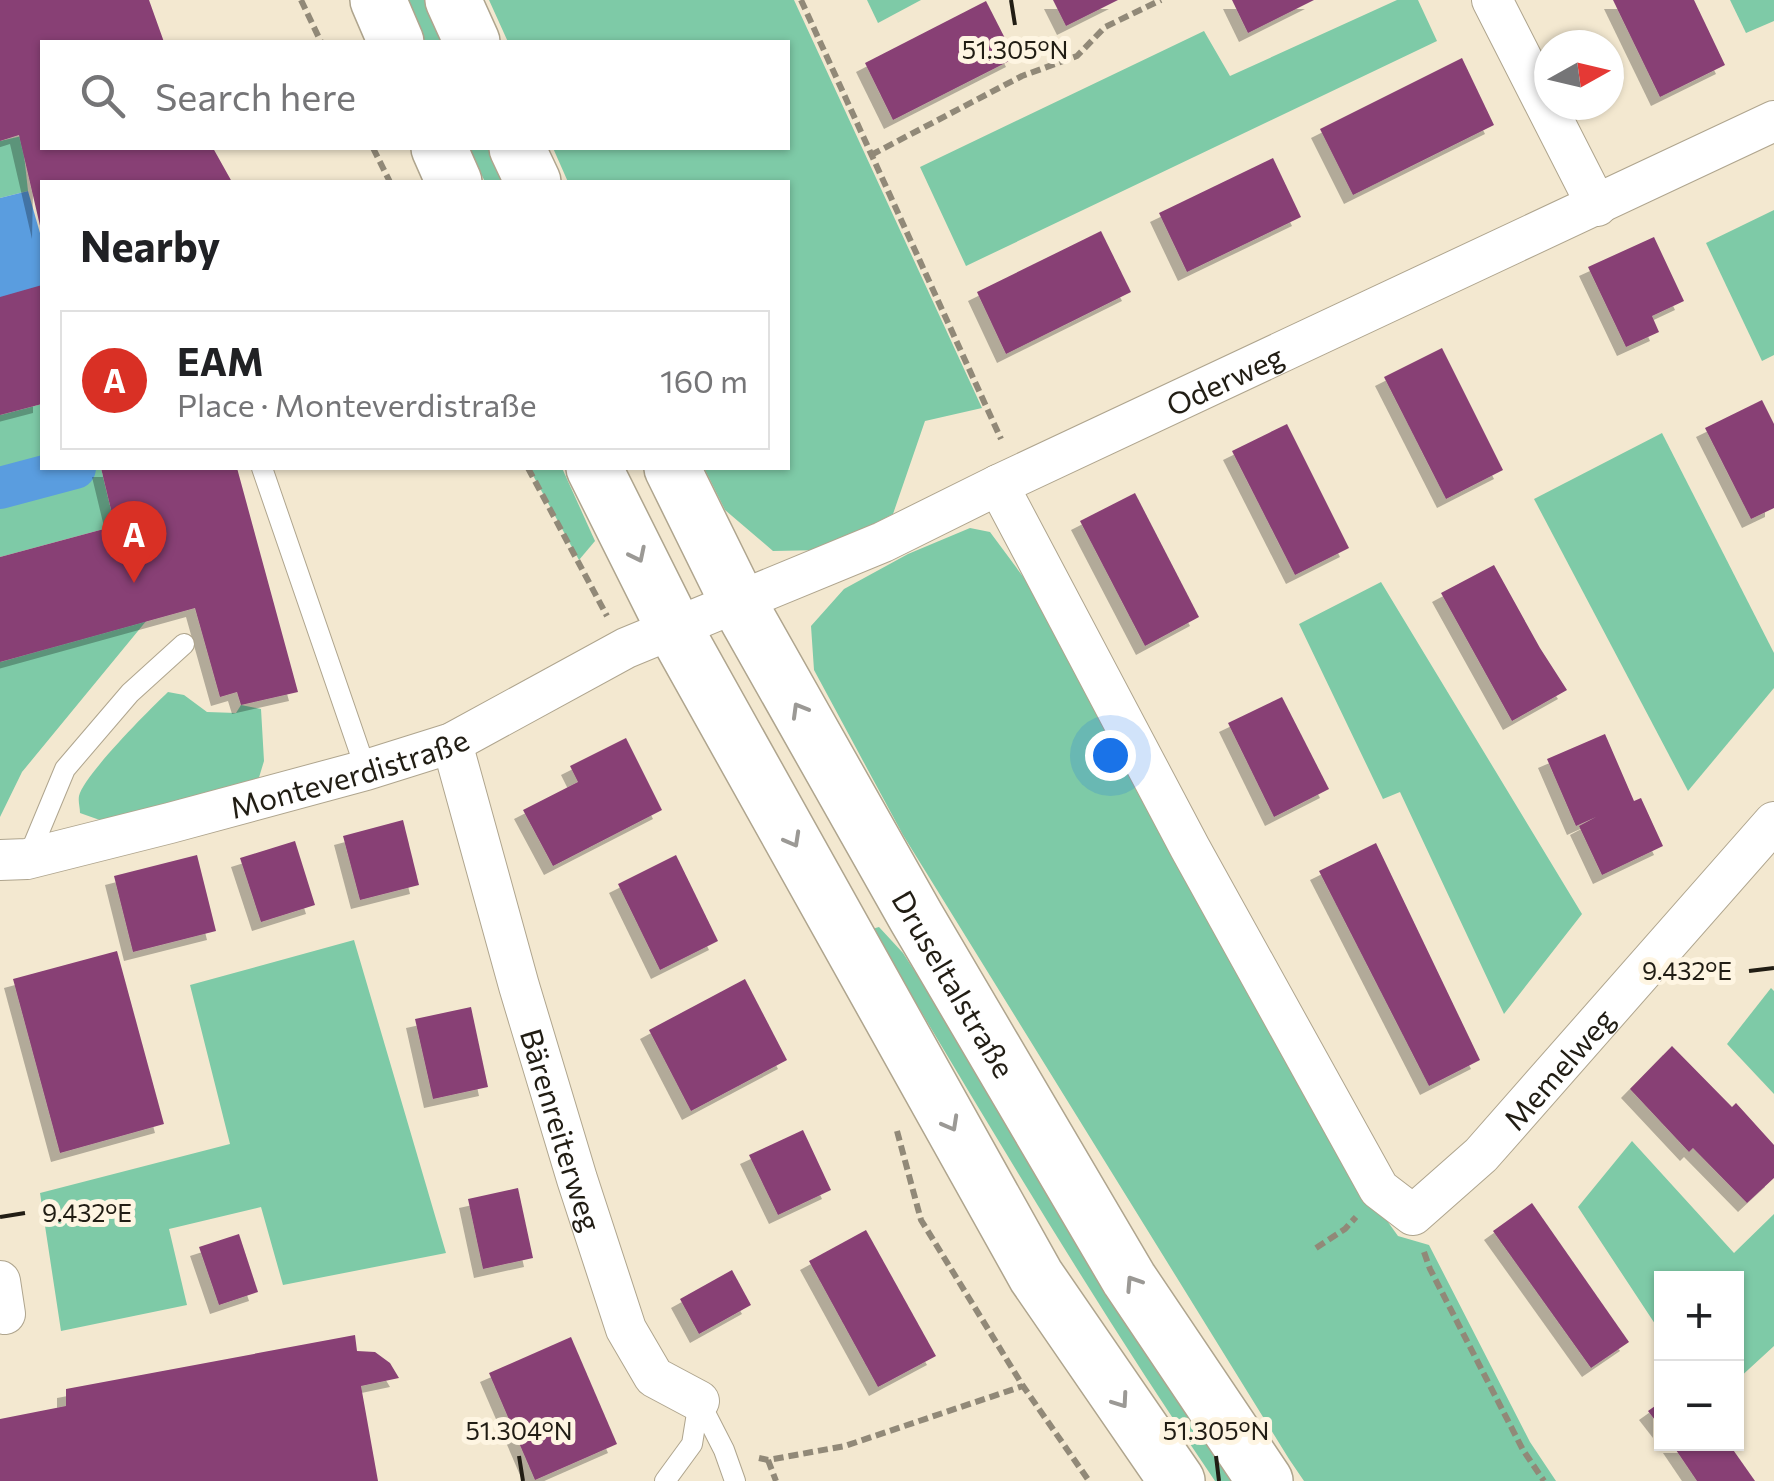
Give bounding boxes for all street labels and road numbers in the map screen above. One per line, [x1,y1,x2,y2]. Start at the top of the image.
street label: Oderweg [1160,336,1289,422]
street label: Monteverdistraße [226,719,474,825]
street label: Druseltalstraße [886,883,1024,1083]
street label: Memelweg [1494,1000,1621,1136]
street label: Bärenreiterweg [514,1024,611,1235]

